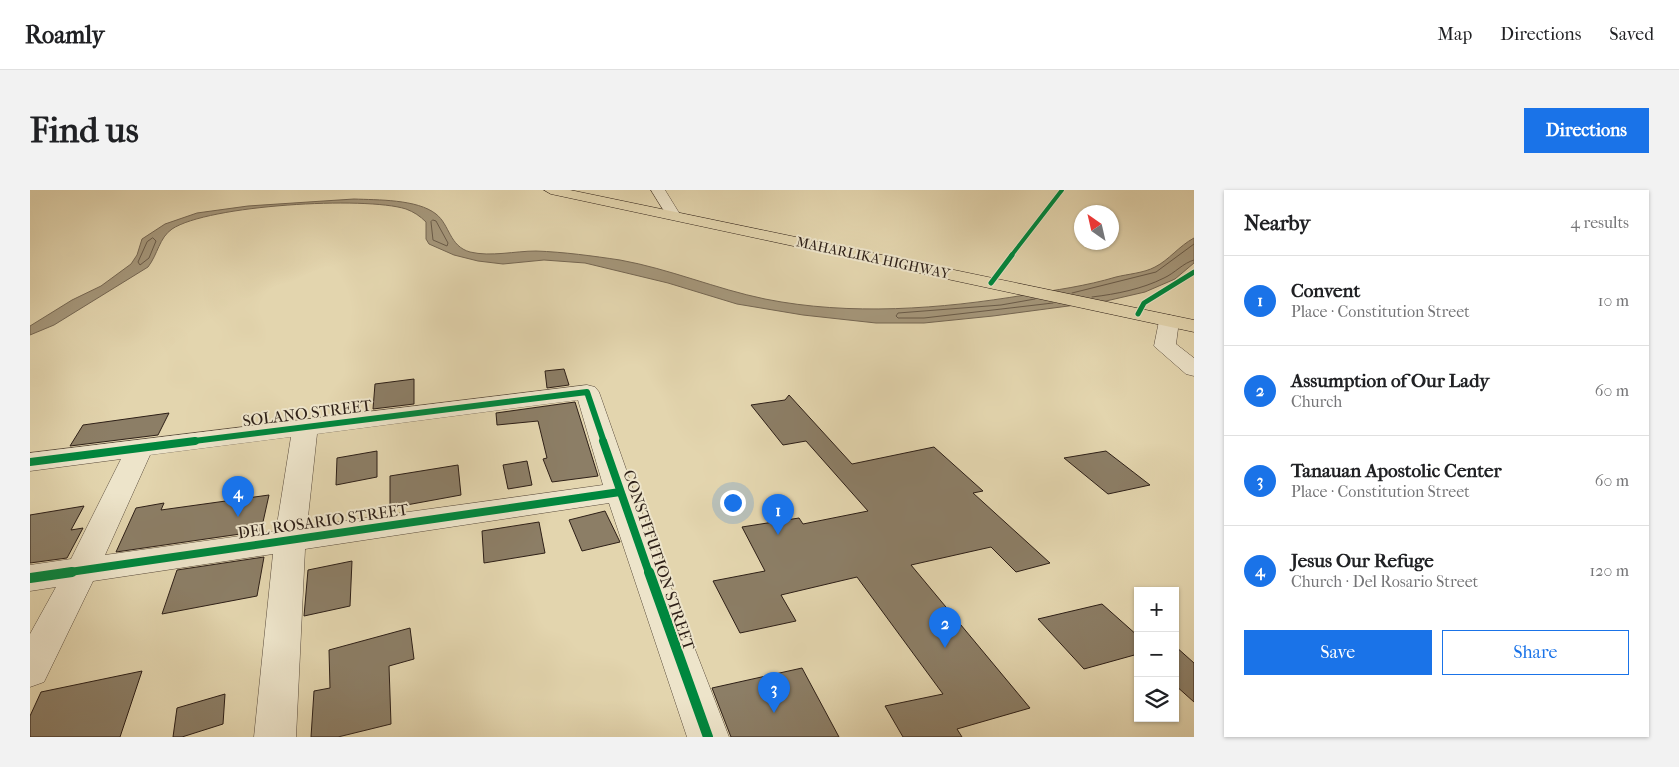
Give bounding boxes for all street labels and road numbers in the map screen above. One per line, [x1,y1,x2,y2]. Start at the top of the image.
street label: MAHARLIKA HIGHWAY [795,233,952,283]
street label: SOLANO STREET [241,396,373,430]
street label: CONSTITUTION STREET [619,467,699,653]
street label: DEL ROSARIO STREET [237,500,410,542]

